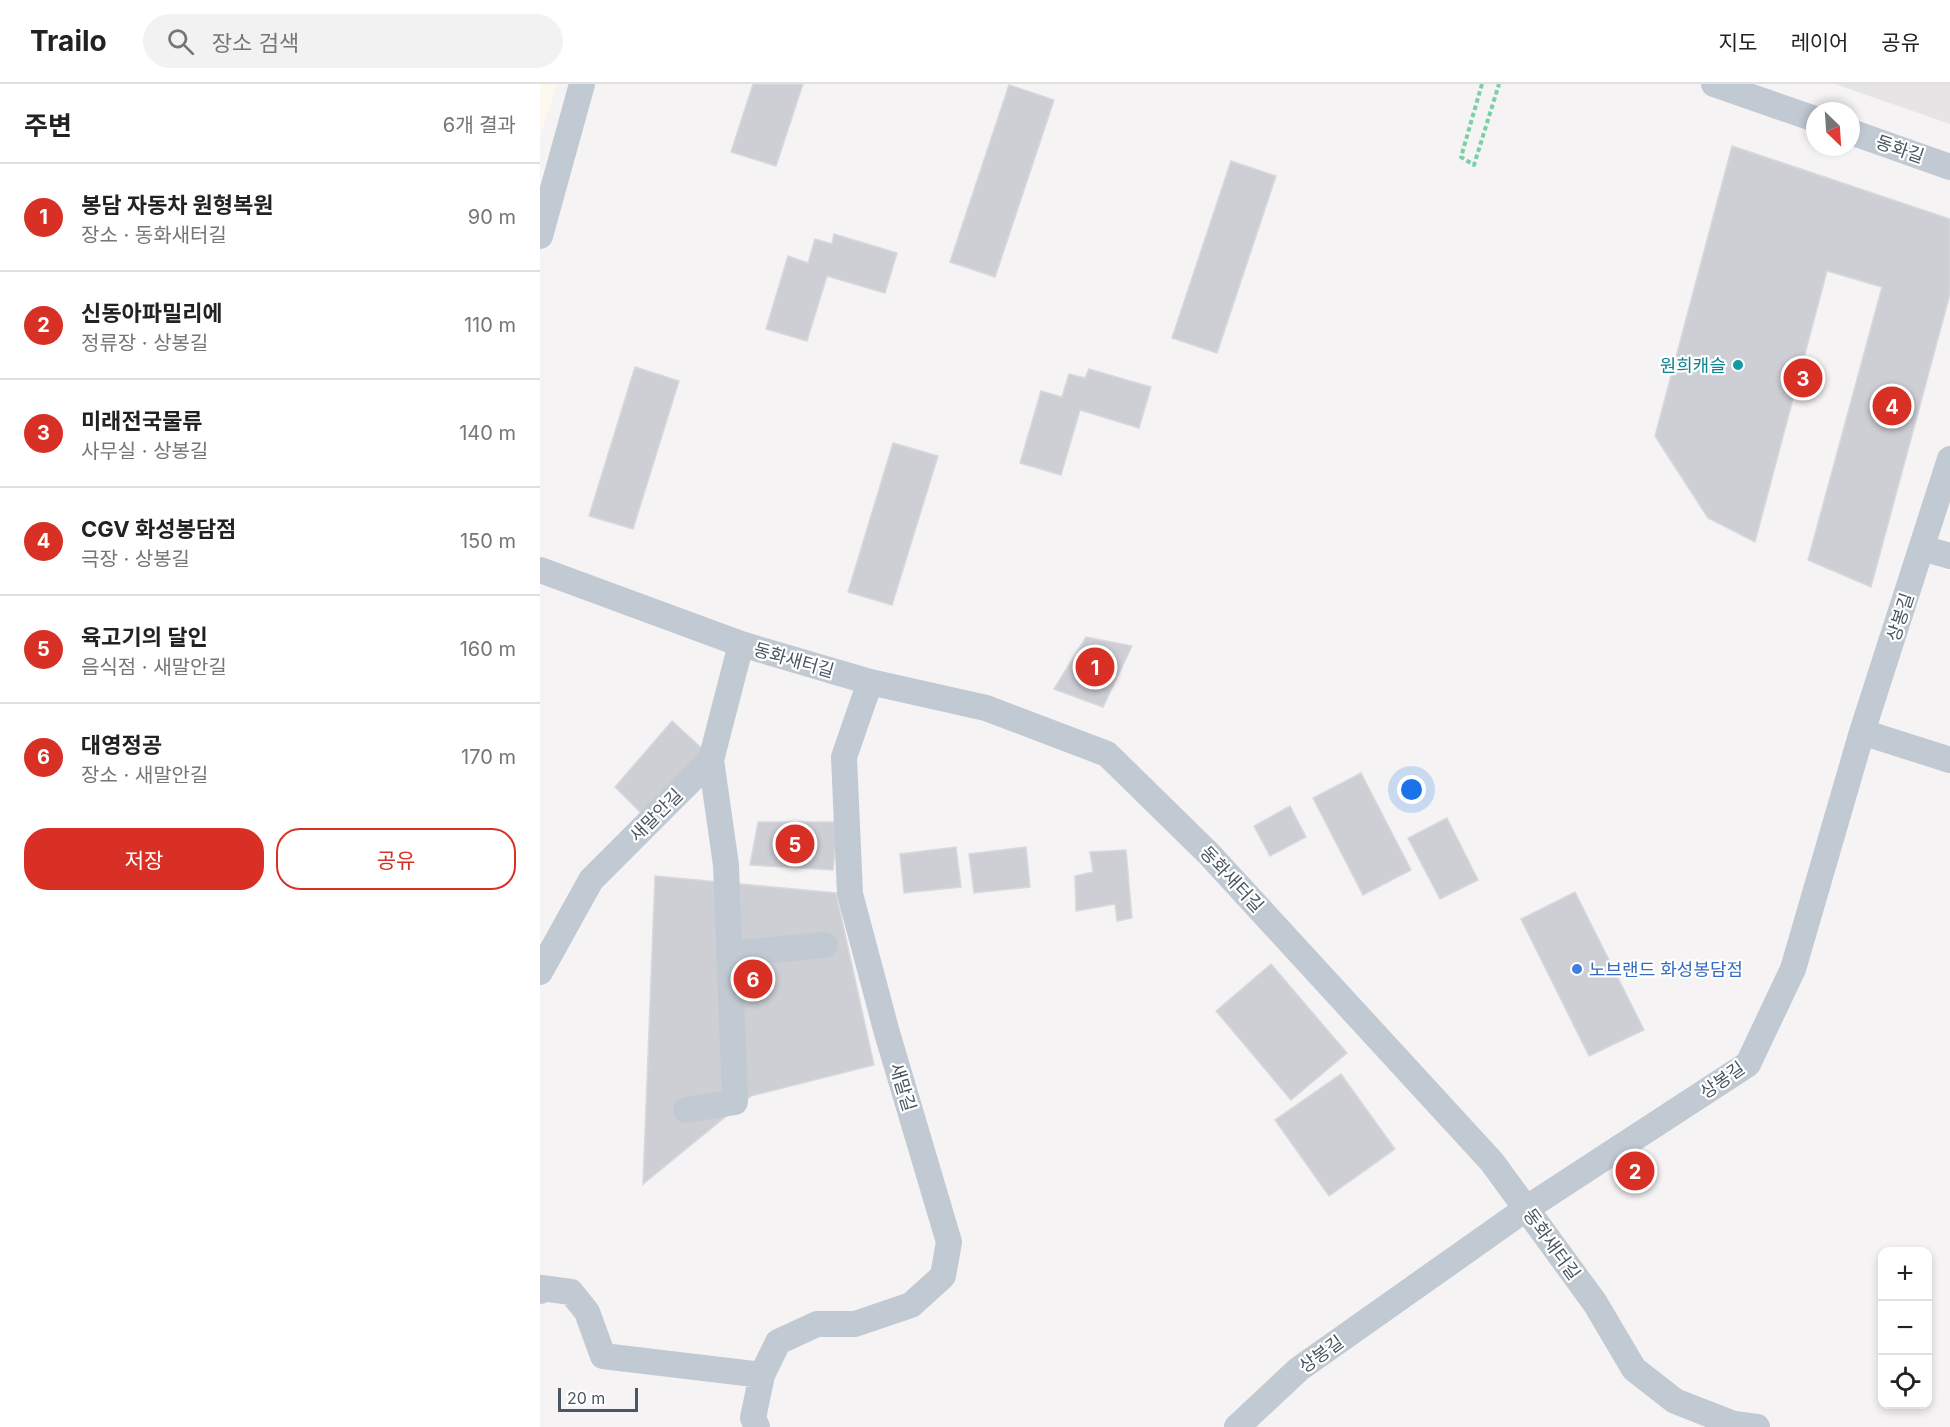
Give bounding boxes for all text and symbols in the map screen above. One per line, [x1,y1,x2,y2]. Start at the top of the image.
search box [143,14,563,68]
text: Trailo [30,24,107,58]
icon: search [164,25,197,58]
text: 장소 검색 [212,30,299,56]
text: 지도 [1719,30,1757,55]
text: 레이어 [1790,30,1848,55]
text: 공유 [1881,30,1920,55]
north arrow [1806,102,1860,156]
text: 주변 [24,110,72,141]
text: 6개 결과 [443,113,516,137]
street label: 동화길 [1873,131,1927,167]
text: 봉담 자동차 원형복원 [81,192,274,218]
text: 1 [39,205,48,229]
text: 90 m [468,205,516,229]
text: 장소 · 동화새터길 [81,223,227,247]
text: 신동아파밀리에 [81,300,223,326]
text: 2 [37,313,50,337]
text: 110 m [464,313,516,337]
text: 정류장 · 상봉길 [81,331,208,355]
place label: 원희캐슬 [1660,355,1726,376]
pin: 3 [1784,356,1822,400]
marker: 원희캐슬 [1731,358,1745,372]
pin: 4 [1872,384,1912,428]
text: 미래전국물류 [81,408,202,434]
text: 3 [37,421,50,445]
text: 140 m [459,421,516,445]
text: 사무실 · 상봉길 [81,439,208,463]
text: CGV 화성봉담점 [81,516,236,542]
text: 4 [37,529,50,553]
text: 150 m [460,529,516,553]
text: 극장 · 상봉길 [81,547,190,571]
street label: 상봉길 [1882,590,1918,644]
text: 육고기의 달인 [81,624,208,650]
text: 5 [37,637,50,661]
text: 160 m [460,637,516,661]
street label: 동화새터길 [751,638,837,682]
pin: 1 [1076,644,1114,690]
text: 음식점 · 새말안길 [81,655,227,679]
text: 대영정공 [81,732,162,758]
text: 6 [37,745,50,769]
text: 170 m [461,745,516,769]
text: 장소 · 새말안길 [81,763,208,787]
your location [1397,775,1426,804]
street label: 새말안길 [625,784,687,846]
pin: 5 [776,822,814,867]
button: 저장 [24,828,264,890]
button: 공유 [276,828,516,890]
street label: 동화새터길 [1196,842,1268,916]
pin: 6 [734,956,772,1002]
place label: 노브랜드 화성봉담점 [1589,959,1743,980]
marker: 노브랜드 화성봉담점 [1570,962,1584,976]
street label: 상봉길 [1696,1057,1748,1103]
street label: 새말길 [886,1060,920,1114]
pin: 2 [1616,1148,1654,1194]
street label: 동화새터길 [1519,1204,1585,1284]
map controls [1878,1247,1932,1409]
button: + [1878,1247,1932,1301]
button: − [1878,1301,1932,1355]
street label: 상봉길 [1295,1331,1347,1377]
button: locate [1878,1355,1932,1409]
scale bar [558,1385,638,1412]
text: 20 m [567,1388,605,1408]

